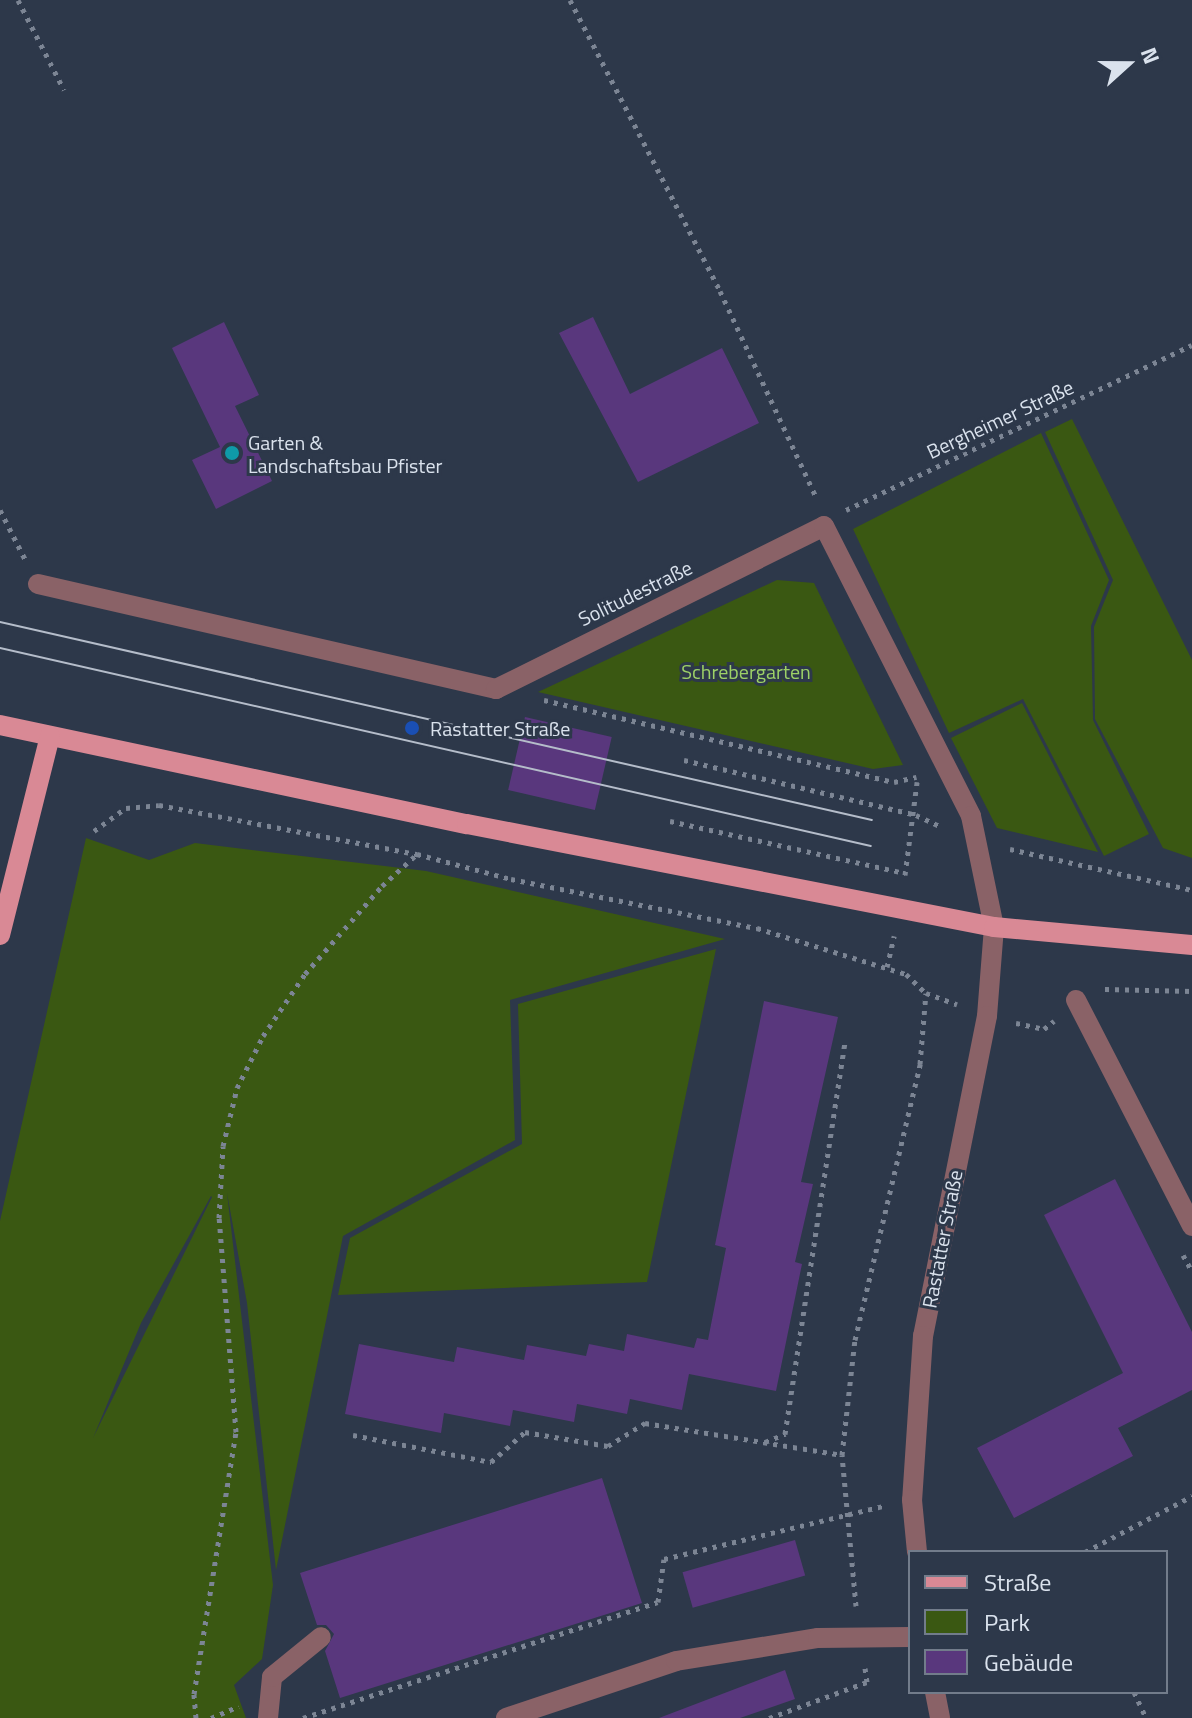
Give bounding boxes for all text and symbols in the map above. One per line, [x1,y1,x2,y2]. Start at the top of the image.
north arrow [1088,24,1168,104]
text: N [1132,42,1169,69]
street label: Bergheimer Straße [923,375,1077,463]
place label: Garten & Landschaftsbau Pfister [248,430,442,477]
marker: Garten & Landschaftsbau Pfister [223,444,241,462]
street label: Solitudestraße [574,555,696,631]
park label: Schrebergarten [681,659,811,683]
place label: Rastatter Straße [430,716,570,740]
marker: Rastatter Straße [401,717,423,739]
street label: Rastatter Straße [917,1168,967,1310]
legend [908,1550,1168,1694]
text: Straße [984,1564,1051,1600]
text: Park [984,1604,1030,1640]
text: Gebäude [984,1644,1073,1680]

